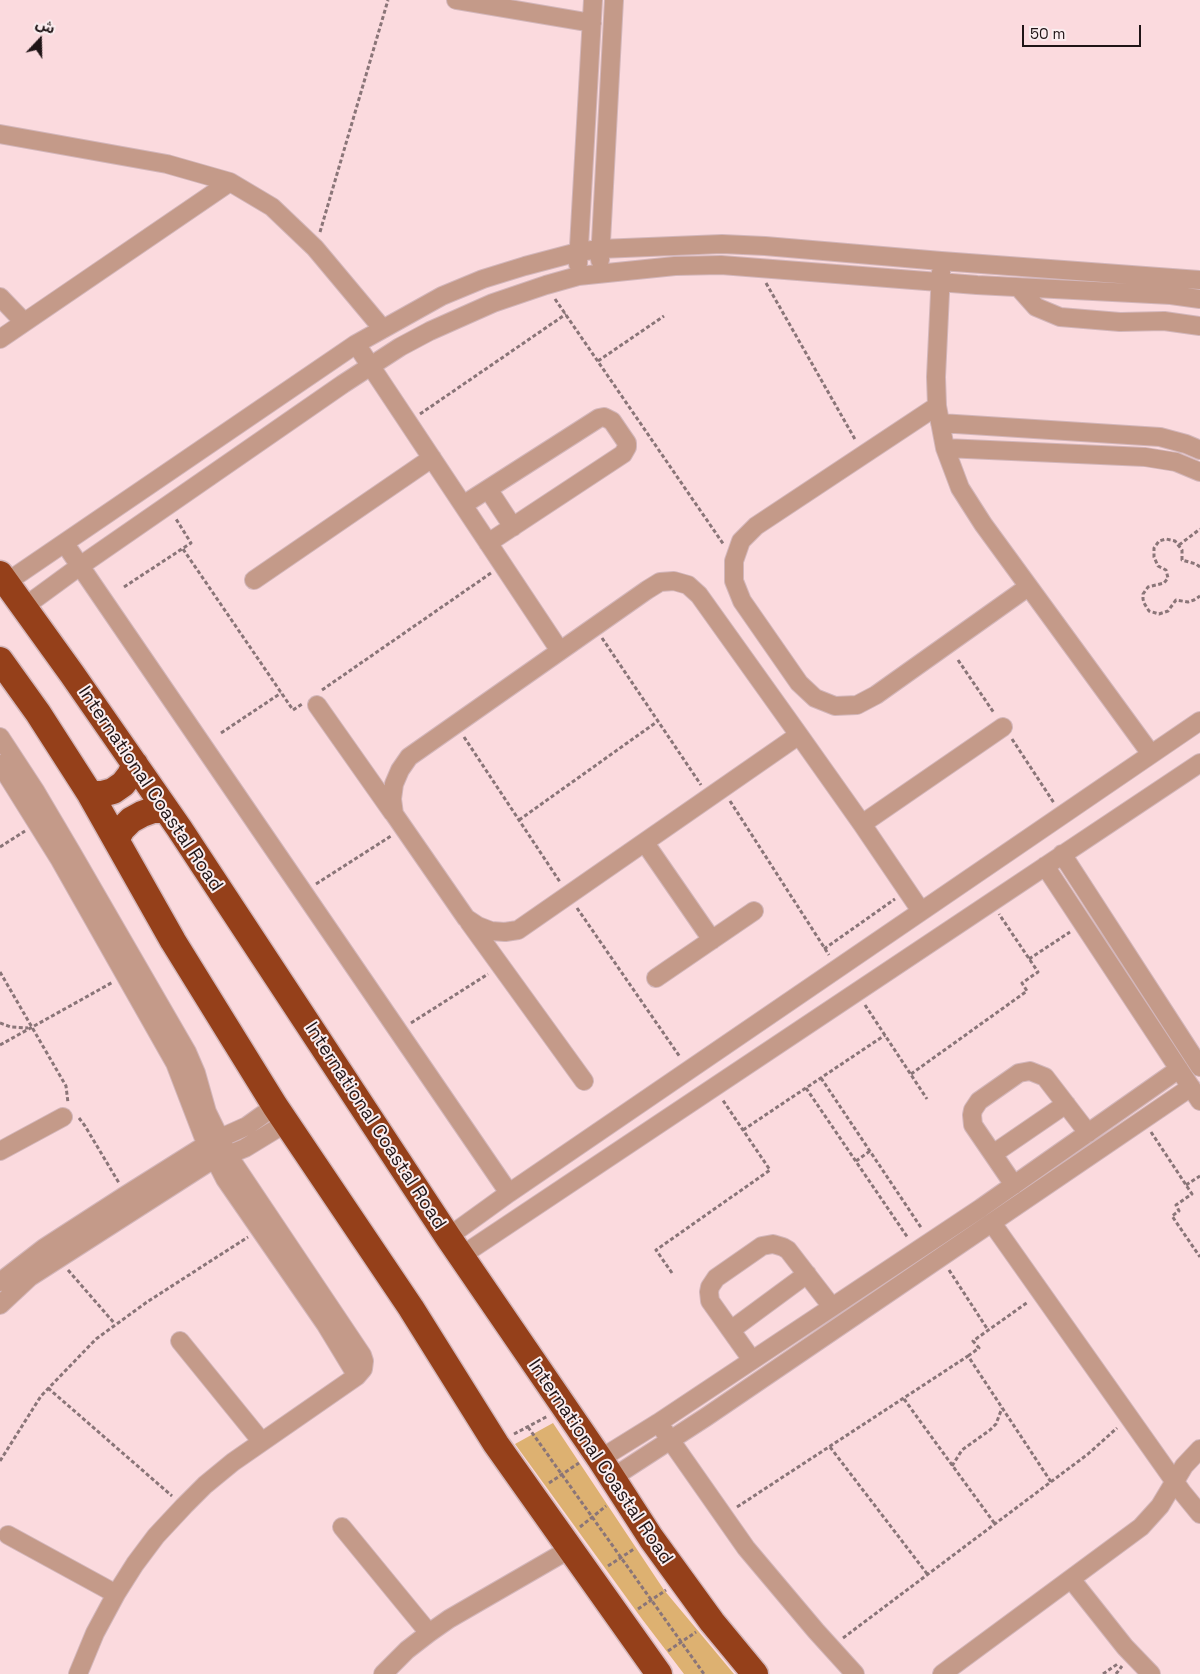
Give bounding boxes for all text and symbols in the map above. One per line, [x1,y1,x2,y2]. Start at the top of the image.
text: ش [33,14,58,38]
north arrow [15,15,65,65]
scale bar [1025,15,1144,47]
text: 50 m [1030,24,1065,43]
street label: International Coastal Road [73,682,227,896]
street label: International Coastal Road [299,1018,451,1234]
street label: International Coastal Road [523,1355,677,1569]

